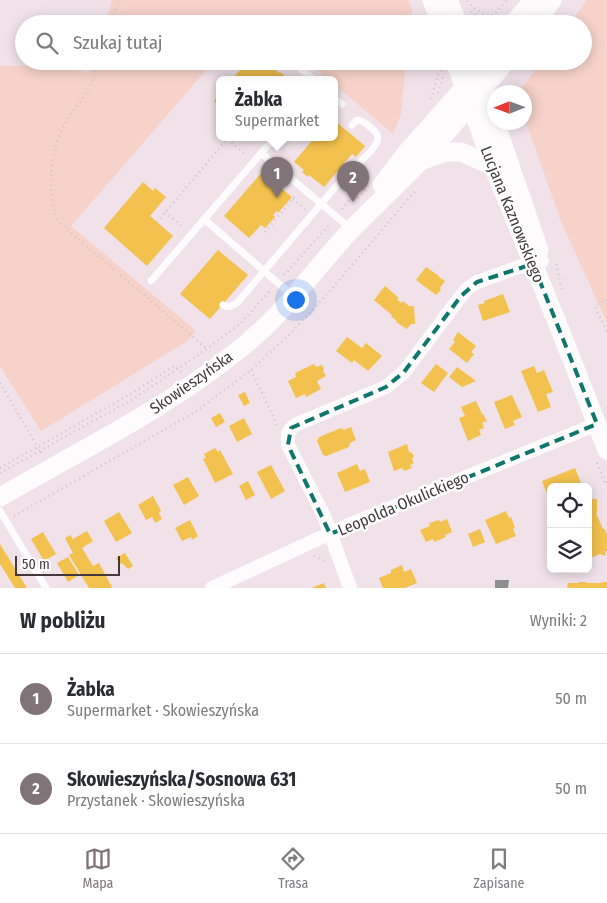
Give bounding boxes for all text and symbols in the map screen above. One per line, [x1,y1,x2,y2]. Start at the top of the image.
search box [15,15,592,70]
icon: search [33,29,61,57]
text: Szukaj tutaj [73,31,163,54]
popup [216,76,338,141]
north arrow [487,85,532,130]
text: Żabka [235,88,282,111]
text: Supermarket [235,111,319,130]
street label: Lucjana Kaznowskiego [476,143,549,285]
pin: 1 [261,157,293,198]
pin: 2 [337,161,369,202]
your location [283,287,309,313]
street label: Skowieszyńska [146,347,236,418]
street label: Leopolda Okulickiego [335,467,471,540]
map controls [547,483,592,573]
button: locate [547,483,592,528]
button: layers [547,528,592,573]
scale bar [15,553,120,576]
text: 50 m [22,556,50,573]
text: W pobliżu [20,608,105,634]
text: Wyniki: 2 [530,611,587,630]
text: Żabka [67,678,115,701]
text: 1 [33,689,39,708]
text: 50 m [555,689,587,708]
text: Supermarket · Skowieszyńska [67,701,259,720]
text: Skowieszyńska/Sosnowa 631 [67,768,296,791]
text: 2 [32,779,40,798]
text: 50 m [555,779,587,798]
text: Przystanek · Skowieszyńska [67,791,245,810]
tab: Mapa [82,845,113,892]
tab: Trasa [278,845,308,892]
tab: Zapisane [473,845,525,892]

